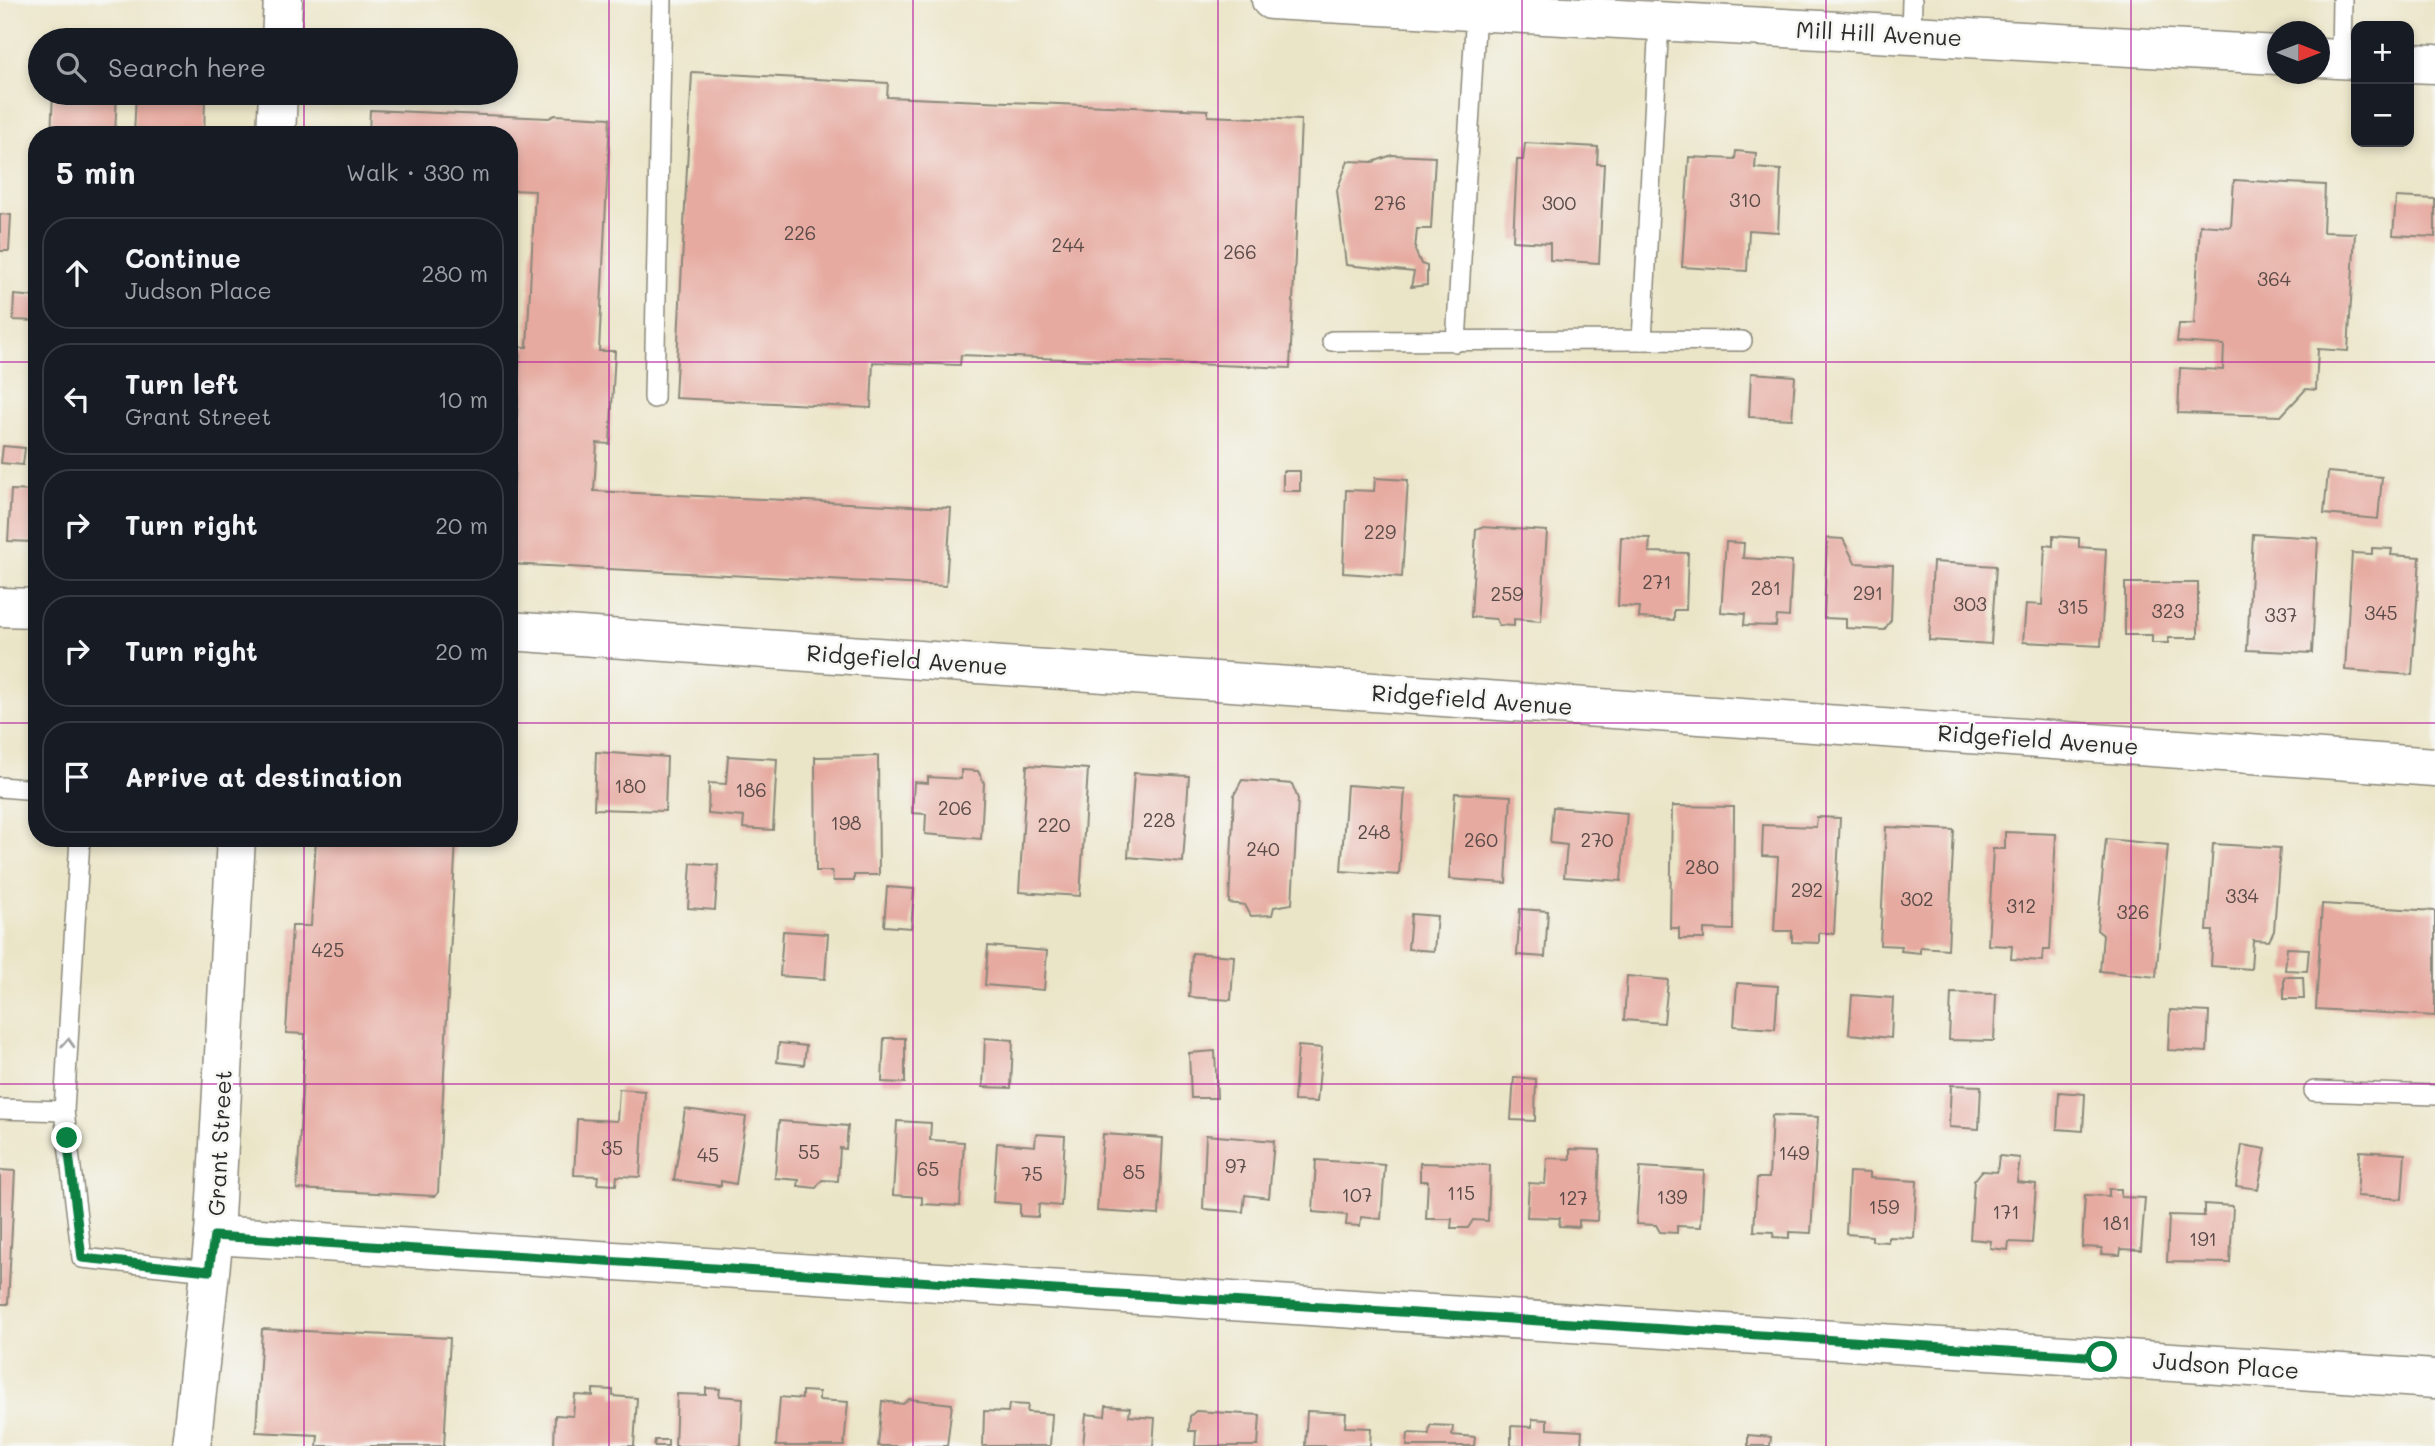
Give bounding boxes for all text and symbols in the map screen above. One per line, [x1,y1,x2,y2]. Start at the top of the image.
street label: Mill Hill Avenue [1795,14,1963,52]
north arrow [2267,21,2330,84]
map controls [2351,21,2414,147]
button: + [2351,21,2414,84]
search box [28,28,518,105]
icon: search [52,48,90,86]
text: Search here [108,50,266,84]
button: − [2351,84,2414,147]
text: 5 min [56,152,136,192]
text: Walk · 330 m [346,157,490,187]
house number: 310 [1729,187,1761,212]
house number: 276 [1374,190,1406,215]
house number: 300 [1542,190,1577,215]
house number: 226 [784,220,816,245]
house number: 244 [1052,232,1084,257]
house number: 266 [1223,239,1257,264]
text: Continue [125,241,241,275]
icon: ahead [58,254,96,292]
text: 280 m [421,258,488,288]
house number: 364 [2257,266,2291,291]
text: Judson Place [125,275,272,305]
text: Turn left [125,367,238,401]
icon: left [58,380,96,418]
text: 10 m [438,384,488,414]
text: Grant Street [125,401,271,431]
icon: right [58,506,96,544]
text: Turn right [125,508,258,542]
text: 20 m [435,510,488,540]
house number: 229 [1364,519,1396,544]
house number: 271 [1642,569,1672,594]
house number: 281 [1751,575,1781,600]
house number: 291 [1853,580,1883,605]
house number: 259 [1491,581,1523,606]
house number: 303 [1953,591,1987,616]
house number: 315 [2058,594,2088,619]
house number: 323 [2152,598,2184,623]
house number: 345 [2364,600,2398,625]
house number: 337 [2265,602,2297,627]
icon: right [58,632,96,670]
text: Turn right [125,634,258,668]
text: 20 m [435,636,488,666]
street label: Ridgefield Avenue [805,637,1009,681]
street label: Ridgefield Avenue [1370,677,1574,721]
street label: Ridgefield Avenue [1936,717,2140,761]
icon: arrive [58,758,96,796]
text: Arrive at destination [125,760,402,794]
house number: 180 [614,773,646,798]
house number: 186 [735,777,767,802]
house number: 206 [938,795,972,820]
house number: 228 [1143,807,1175,832]
house number: 198 [830,810,862,835]
house number: 220 [1038,812,1071,837]
house number: 248 [1357,819,1391,844]
house number: 260 [1464,827,1498,852]
house number: 270 [1581,827,1614,852]
house number: 240 [1246,836,1280,861]
house number: 280 [1685,854,1719,879]
house number: 292 [1791,877,1823,902]
house number: 334 [2225,883,2259,908]
house number: 302 [1900,886,1934,911]
house number: 312 [2006,893,2036,918]
house number: 326 [2116,899,2150,924]
house number: 425 [312,937,344,962]
one-way arrow [61,1037,76,1048]
street label: Grant Street [200,1069,238,1217]
route end [51,1122,82,1153]
house number: 35 [601,1135,623,1160]
house number: 55 [798,1139,820,1164]
house number: 149 [1779,1140,1809,1165]
house number: 45 [697,1142,719,1167]
house number: 97 [1225,1153,1247,1178]
house number: 65 [917,1156,939,1181]
house number: 85 [1123,1159,1145,1184]
house number: 75 [1021,1161,1043,1186]
house number: 115 [1447,1180,1475,1205]
house number: 107 [1342,1182,1372,1207]
house number: 139 [1657,1184,1687,1209]
house number: 127 [1558,1185,1588,1210]
house number: 159 [1869,1194,1899,1219]
house number: 171 [1992,1199,2020,1224]
house number: 181 [2102,1210,2130,1235]
house number: 191 [2189,1226,2217,1251]
route start [2086,1341,2117,1372]
street label: Judson Place [2152,1345,2300,1385]

